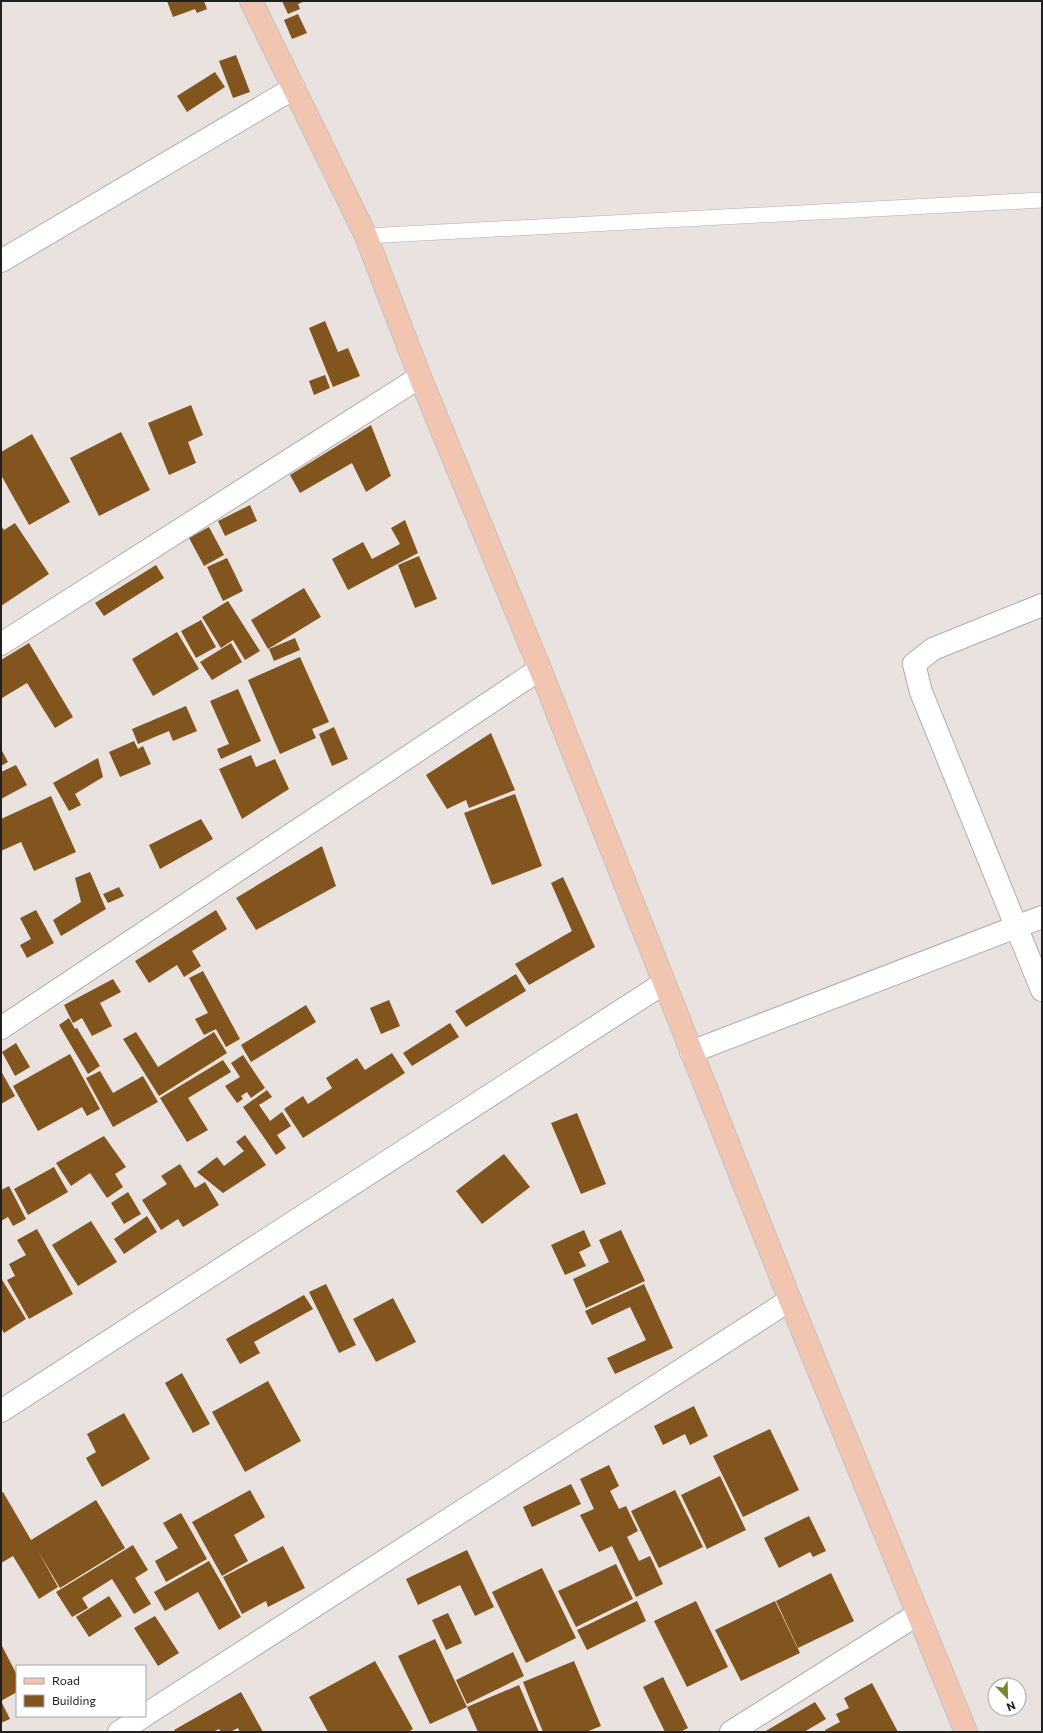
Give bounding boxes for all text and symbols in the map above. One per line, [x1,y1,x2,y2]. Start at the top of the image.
legend [16,1665,146,1717]
text: Road [52,1673,80,1687]
north arrow [987,1677,1027,1717]
text: Building [52,1693,96,1707]
text: N [1005,1699,1017,1714]

